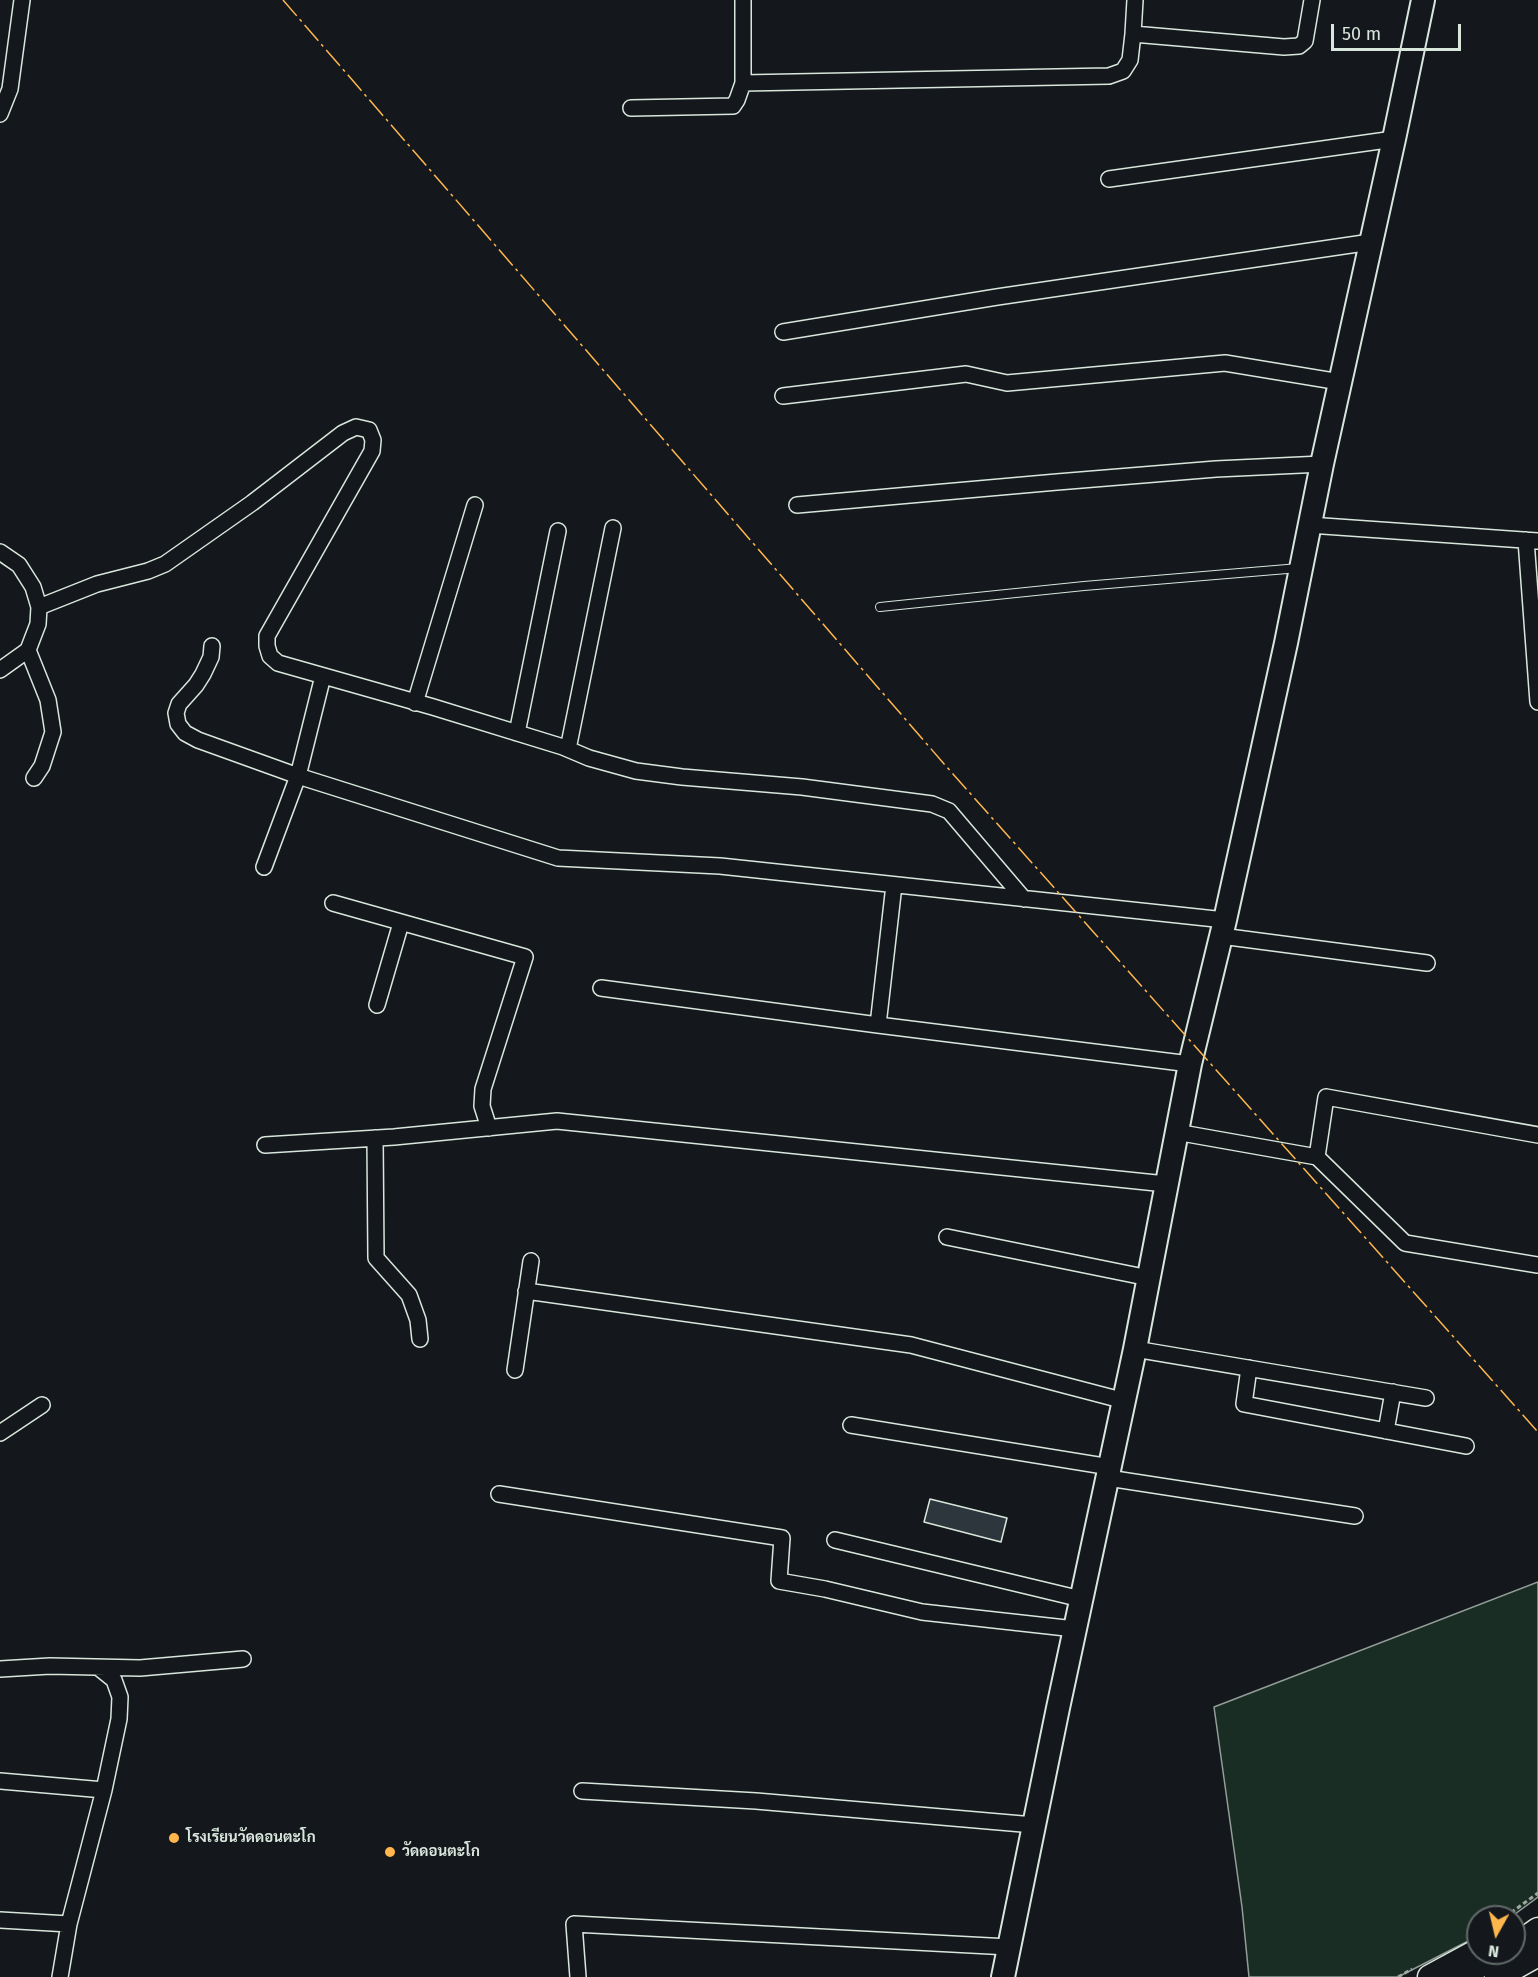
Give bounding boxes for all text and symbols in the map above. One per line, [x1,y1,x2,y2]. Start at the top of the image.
scale bar [1334,12,1464,50]
text: 50 m [1342,23,1381,45]
place label: โรงเรียนวัดดอนตะโก [186,1829,316,1847]
marker: โรงเรียนวัดดอนตะโก [167,1831,181,1845]
place label: วัดดอนตะโก [402,1843,480,1861]
marker: วัดดอนตะโก [383,1845,397,1859]
north arrow [1466,1905,1526,1965]
text: N [1487,1941,1500,1961]

